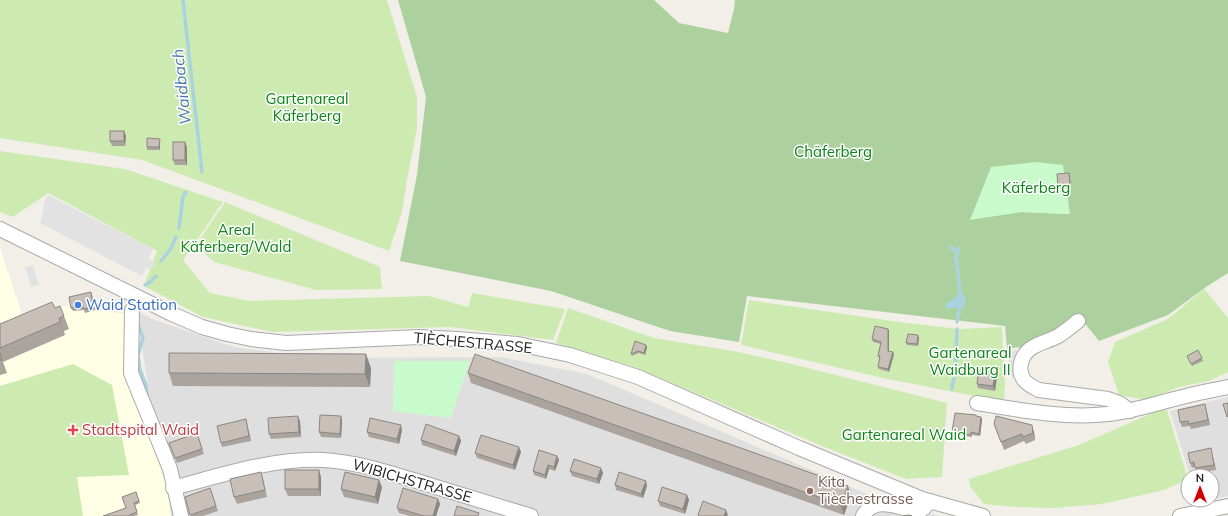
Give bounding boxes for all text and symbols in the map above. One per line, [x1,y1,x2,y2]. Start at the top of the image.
water label: Waidbach [167,48,195,126]
park label: Gartenareal Käferberg [265,89,349,125]
park label: Chäferberg [794,142,872,161]
park label: Käferberg [1002,178,1070,197]
park label: Areal Käferberg/Wald [181,220,291,256]
place label: Waid Station [86,295,177,314]
marker: Waid Station [73,300,83,310]
street label: TIÈCHESTRASSE [413,328,533,357]
park label: Gartenareal Waidburg II [928,343,1012,379]
place label: Stadtspital Waid [82,420,199,439]
marker: Stadtspital Waid [67,424,79,436]
park label: Gartenareal Waid [842,425,966,444]
street label: WIBICHSTRASSE [350,454,474,507]
north arrow [1180,468,1220,508]
text: N [1196,471,1204,485]
place label: Kita Tièchestrasse [818,472,913,508]
marker: Kita Tièchestrasse [805,486,815,496]

